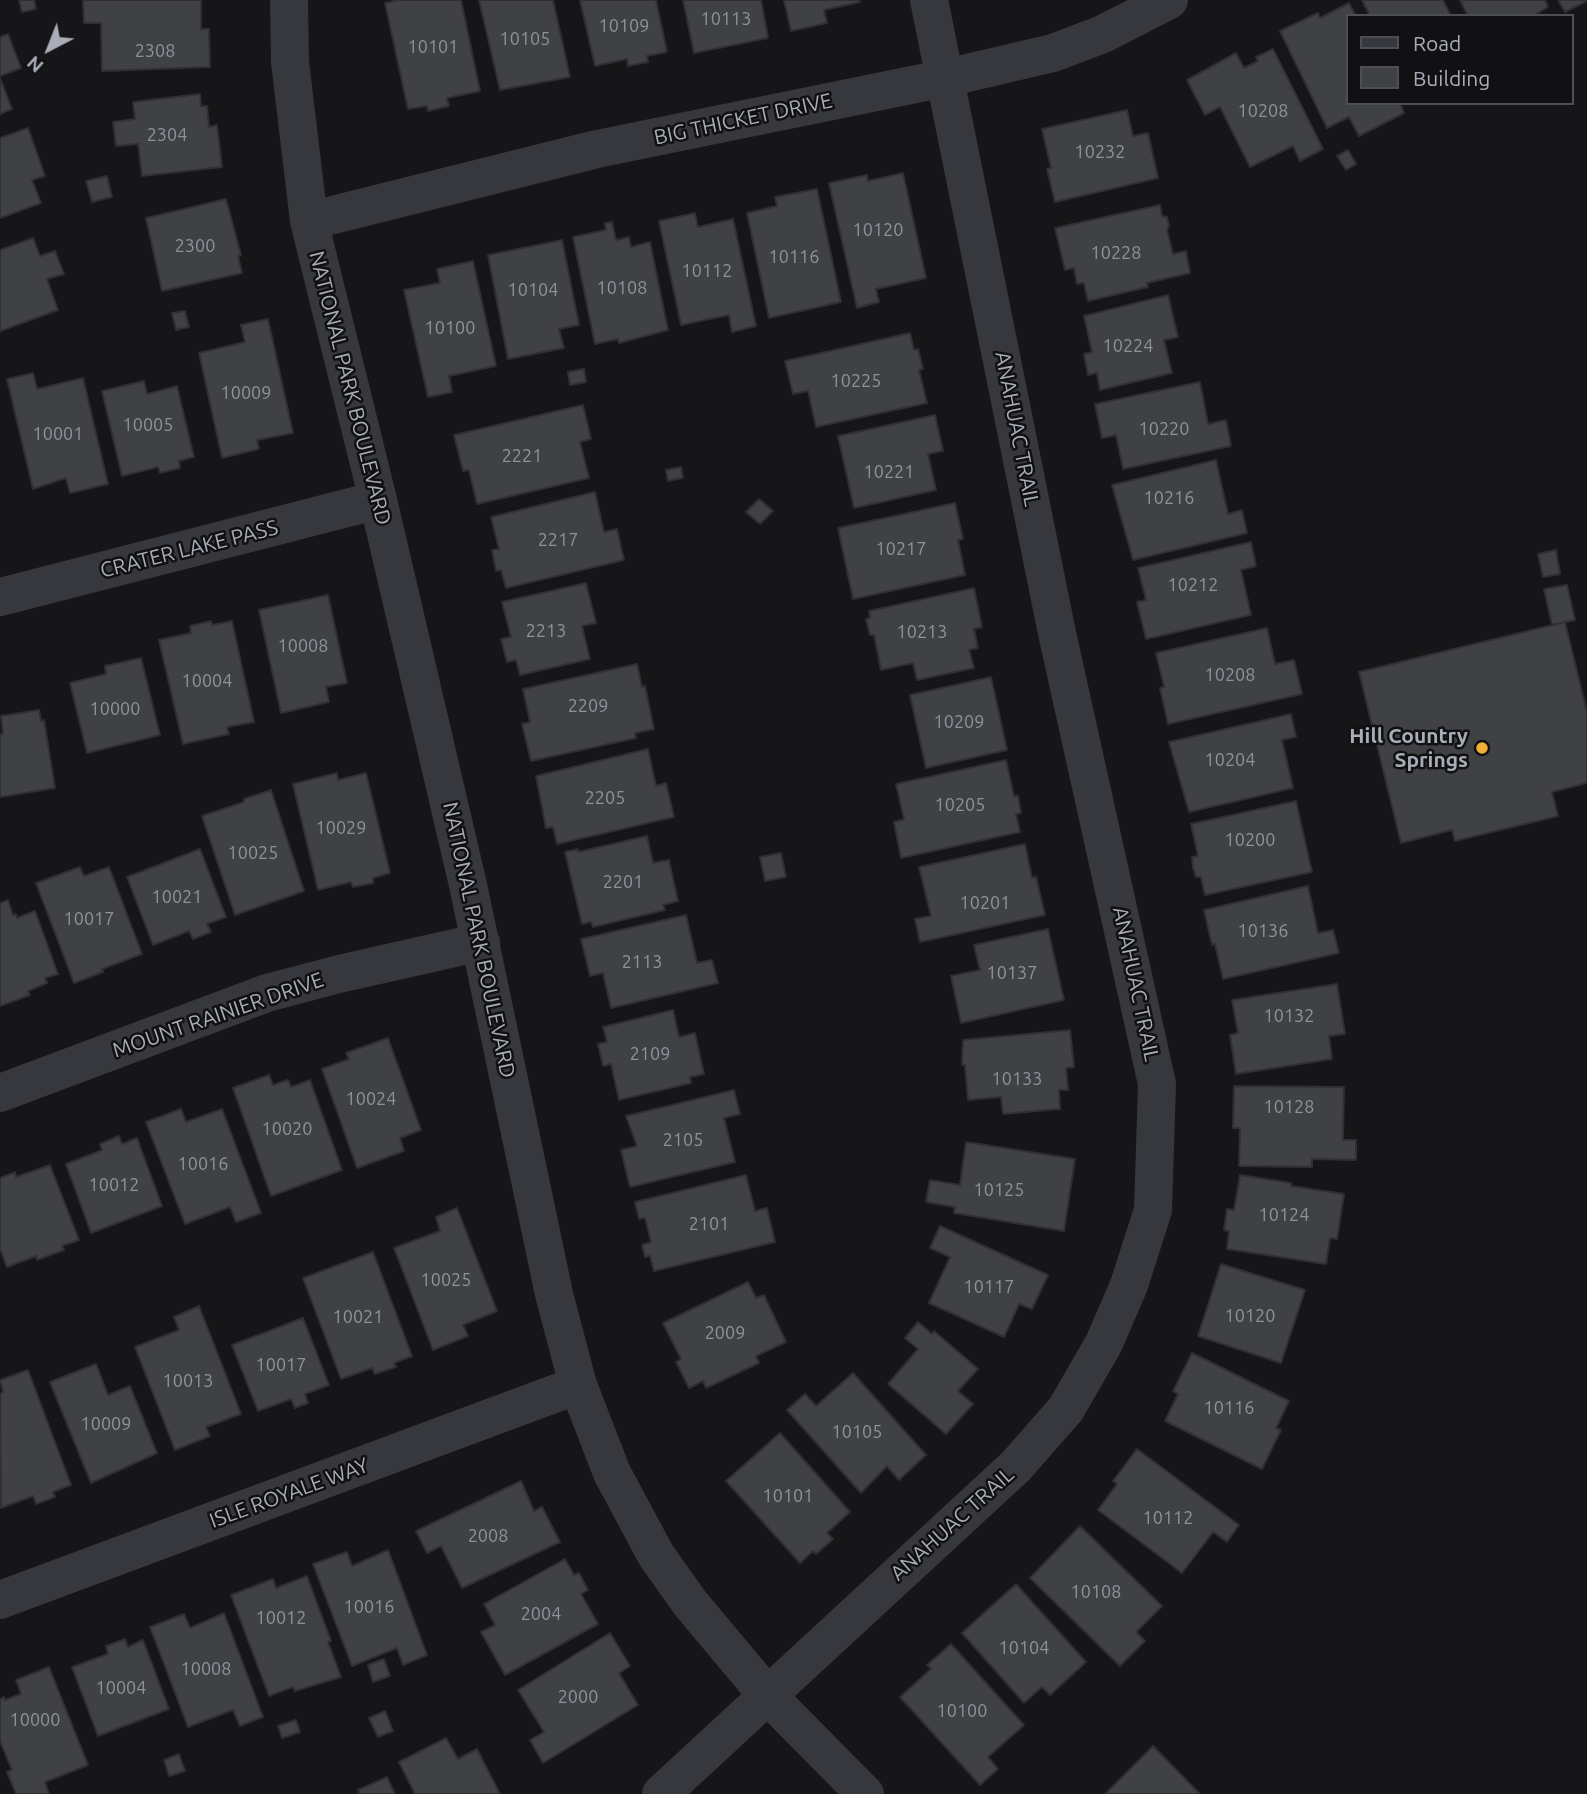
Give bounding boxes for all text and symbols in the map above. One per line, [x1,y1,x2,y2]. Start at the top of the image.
house number: 10113 [701,8,751,30]
north arrow [14,14,84,84]
legend [1346,14,1573,105]
house number: 10109 [599,15,649,37]
house number: 10105 [500,28,550,50]
text: Road [1413,31,1461,55]
house number: 10101 [408,36,458,58]
house number: 2308 [135,40,175,62]
text: N [22,52,48,78]
text: Building [1413,66,1490,90]
street label: BIG THICKET DRIVE [652,88,834,150]
house number: 10208 [1238,100,1288,122]
house number: 2304 [147,124,187,146]
house number: 10232 [1075,141,1125,163]
house number: 10120 [853,219,903,241]
house number: 2300 [175,235,215,257]
house number: 10228 [1091,242,1141,264]
house number: 10116 [769,246,819,268]
street label: NATIONAL PARK BOULEVARD [304,248,396,528]
house number: 10112 [682,260,732,282]
house number: 10108 [597,277,647,299]
house number: 10104 [508,279,558,301]
house number: 10100 [425,317,475,339]
house number: 10224 [1103,335,1153,357]
street label: ANAHUAC TRAIL [990,349,1044,509]
house number: 10225 [831,370,881,392]
house number: 10009 [221,382,271,404]
house number: 10005 [123,414,173,436]
house number: 10220 [1139,418,1189,440]
house number: 10001 [33,423,83,445]
house number: 2221 [502,445,542,467]
house number: 10221 [864,461,914,483]
house number: 10216 [1144,487,1194,509]
street label: CRATER LAKE PASS [97,515,281,583]
house number: 2217 [538,529,578,551]
house number: 10217 [876,538,926,560]
house number: 10212 [1168,574,1218,596]
house number: 2213 [526,620,566,642]
house number: 10213 [897,621,947,643]
house number: 10008 [278,635,328,657]
house number: 10208 [1205,664,1255,686]
house number: 10004 [182,670,232,692]
house number: 2209 [568,695,608,717]
house number: 10000 [90,698,140,720]
house number: 10209 [934,711,984,733]
place label: Hill Country Springs [1349,723,1468,773]
marker: Hill Country Springs [1474,740,1490,756]
house number: 10204 [1205,749,1255,771]
house number: 2205 [585,787,625,809]
house number: 10205 [935,794,985,816]
street label: NATIONAL PARK BOULEVARD [437,800,521,1080]
house number: 10029 [316,817,366,839]
house number: 10200 [1225,829,1275,851]
house number: 10025 [228,842,278,864]
house number: 2201 [603,871,643,893]
house number: 10021 [152,886,202,908]
house number: 10201 [960,892,1010,914]
street label: ANAHUAC TRAIL [1107,904,1165,1064]
house number: 10017 [64,908,114,930]
house number: 10136 [1238,920,1288,942]
house number: 2113 [622,951,662,973]
house number: 10137 [987,962,1037,984]
street label: MOUNT RAINIER DRIVE [109,967,327,1063]
house number: 10132 [1264,1005,1314,1027]
house number: 2109 [630,1043,670,1065]
house number: 10133 [992,1068,1042,1090]
house number: 10024 [346,1088,396,1110]
house number: 10128 [1264,1096,1314,1118]
house number: 10020 [262,1118,312,1140]
house number: 2105 [663,1129,703,1151]
house number: 10016 [178,1153,228,1175]
house number: 10012 [89,1174,139,1196]
house number: 10125 [974,1179,1024,1201]
house number: 10124 [1259,1204,1309,1226]
house number: 2101 [689,1213,729,1235]
house number: 10025 [421,1269,471,1291]
house number: 10117 [964,1276,1014,1298]
house number: 10120 [1225,1305,1275,1327]
house number: 10021 [333,1306,383,1328]
house number: 2009 [705,1322,745,1344]
house number: 10017 [256,1354,306,1376]
house number: 10013 [163,1370,213,1392]
house number: 10116 [1204,1397,1254,1419]
house number: 10009 [81,1413,131,1435]
house number: 10105 [832,1421,882,1443]
street label: ISLE ROYALE WAY [206,1453,372,1533]
street label: ANAHUAC TRAIL [885,1462,1019,1586]
house number: 10101 [763,1485,813,1507]
house number: 10112 [1143,1507,1193,1529]
house number: 2008 [468,1525,508,1547]
house number: 10108 [1071,1581,1121,1603]
house number: 10016 [344,1596,394,1618]
house number: 2004 [521,1603,561,1625]
house number: 10012 [256,1607,306,1629]
house number: 10104 [999,1637,1049,1659]
house number: 10008 [181,1658,231,1680]
house number: 10004 [96,1677,146,1699]
house number: 2000 [558,1686,598,1708]
house number: 10100 [937,1700,987,1722]
house number: 10000 [10,1709,60,1731]

